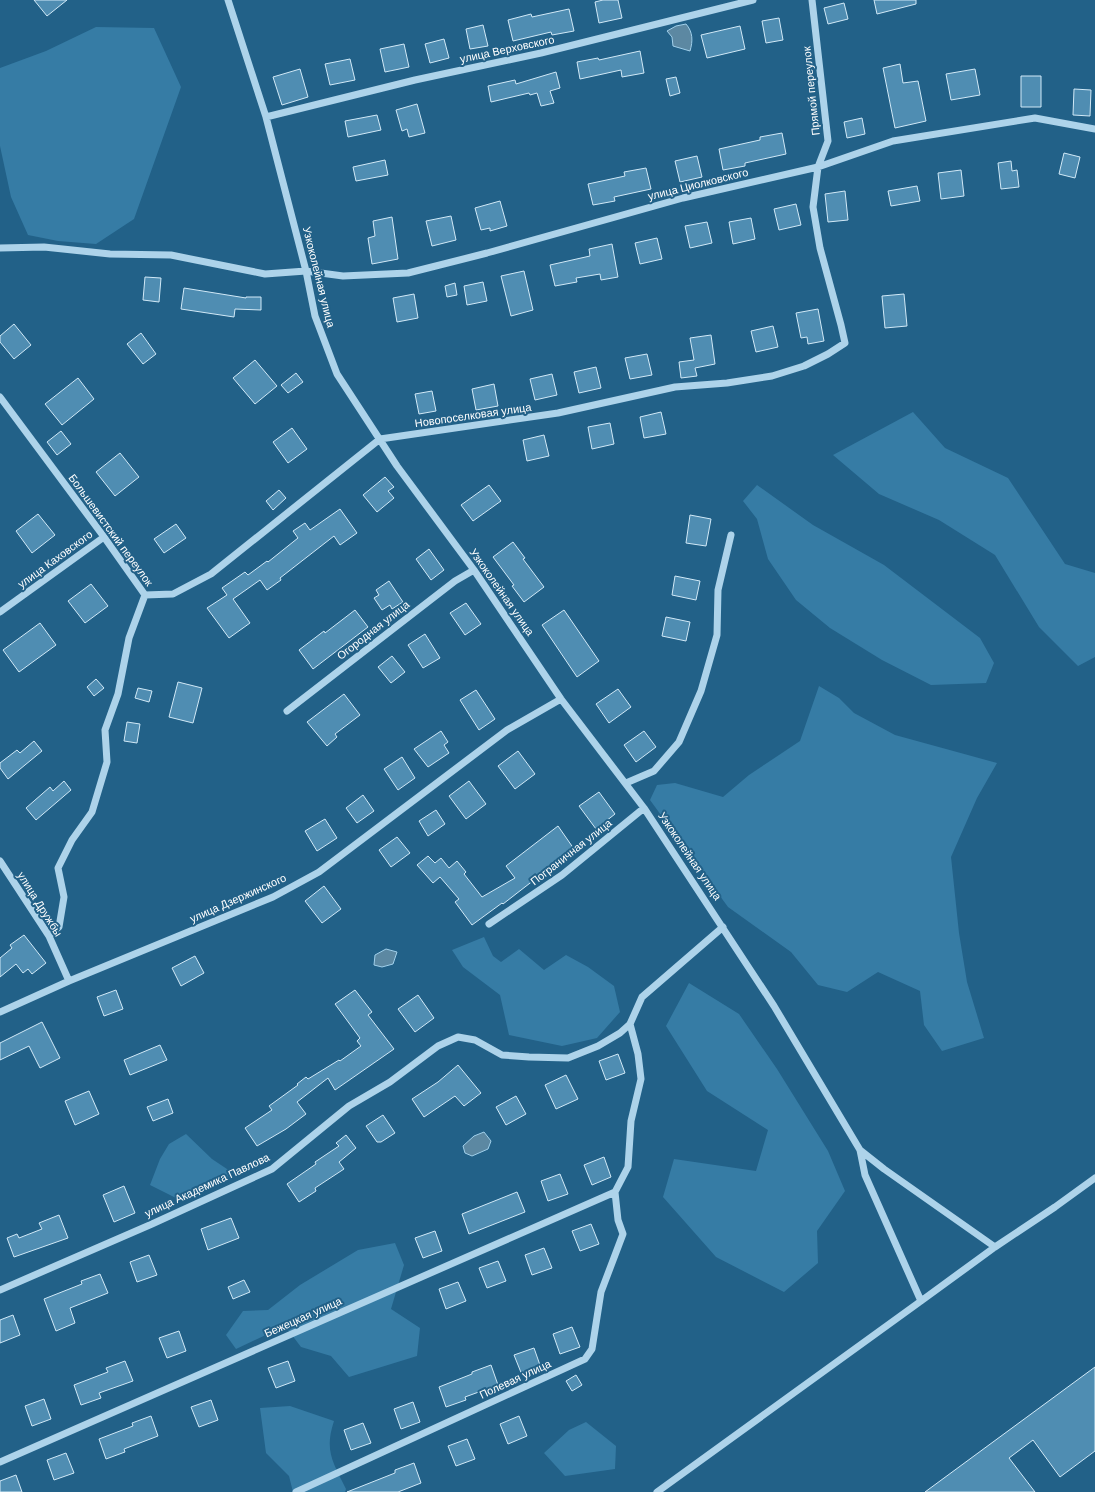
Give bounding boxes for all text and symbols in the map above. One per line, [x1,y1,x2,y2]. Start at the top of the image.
street label: улица Верховского [458,32,556,66]
street label: Прямой переулок [799,46,823,136]
street label: улица Циолковского [646,165,750,203]
street label: Узкоколейная улица [300,225,338,330]
street label: Новопоселковая улица [414,400,533,430]
street label: Большевистский переулок [66,471,156,589]
street label: улица Каховского [15,527,95,591]
street label: Узкоколейная улица [467,546,538,639]
street label: Огородная улица [334,597,413,663]
street label: Узкоколейная улица [655,809,725,903]
street label: Пограничная улица [527,815,615,888]
street label: улица Дружбы [14,869,66,939]
street label: улица Дзержинского [188,870,288,926]
street label: улица Академика Павлова [142,1150,272,1220]
street label: Бежецкая улица [262,1293,345,1340]
street label: Полевая улица [477,1356,554,1402]

